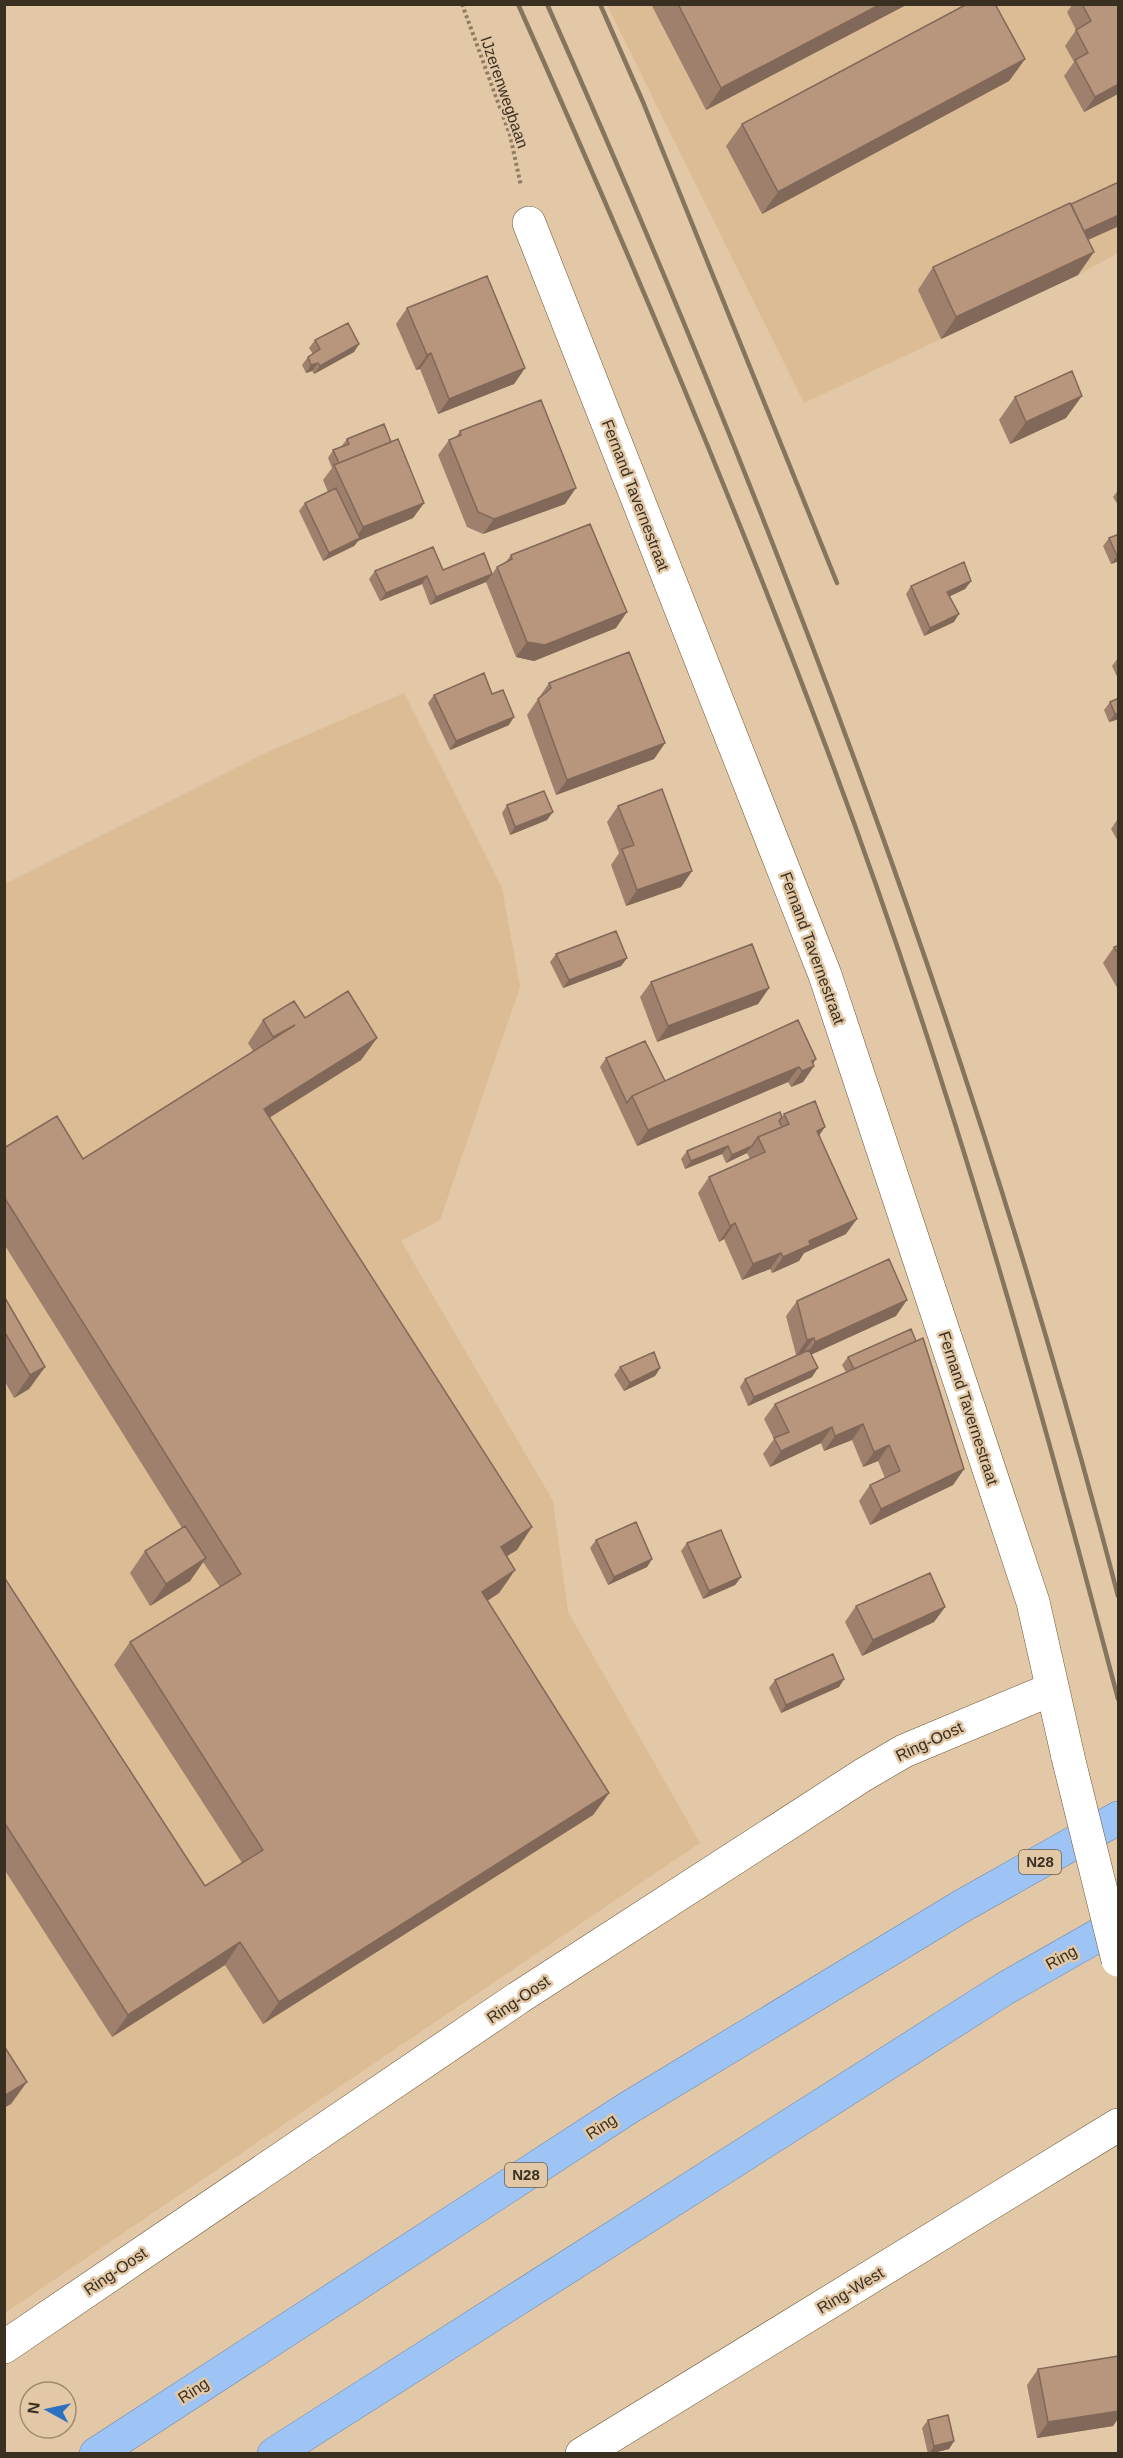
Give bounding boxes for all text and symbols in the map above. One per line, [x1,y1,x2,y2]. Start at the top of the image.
street label: IJzerenwegbaan [477,34,532,150]
street label: Fernand Tavernestraat [599,417,672,574]
street label: Fernand Tavernestraat [777,870,848,1027]
street label: Fernand Tavernestraat [936,1329,1002,1488]
street label: Ring-Oost [893,1718,966,1764]
road number: N28 [1019,1850,1061,1874]
street label: Ring [1043,1942,1080,1973]
street label: Ring-Oost [484,1972,553,2027]
street label: Ring [583,2110,620,2143]
road number: N28 [505,2163,547,2187]
street label: Ring-Oost [81,2244,150,2299]
street label: Ring-West [814,2264,887,2317]
street label: Ring [175,2374,212,2407]
north arrow [18,2380,78,2440]
text: N [24,2401,43,2415]

